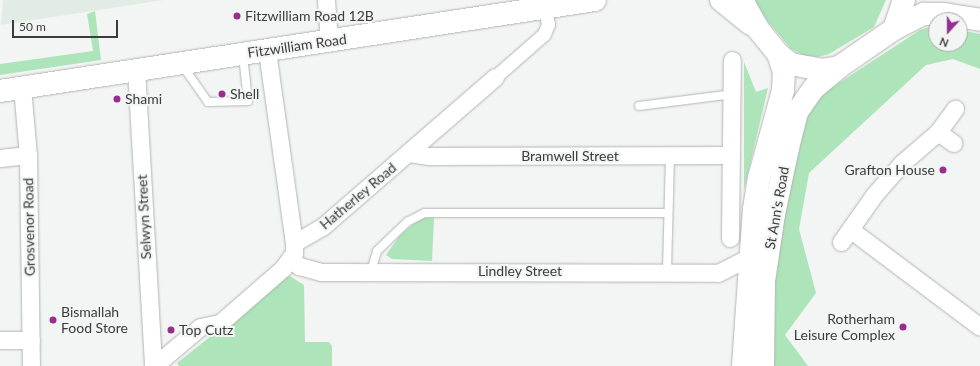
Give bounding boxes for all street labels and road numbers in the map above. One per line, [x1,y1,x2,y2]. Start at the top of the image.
street label: Fitzwilliam Road [246,31,348,61]
street label: Bramwell Street [521,148,619,164]
street label: Hatherley Road [316,159,400,233]
street label: St Ann's Road [761,165,793,251]
street label: Selwyn Street [133,174,155,260]
street label: Grosvenor Road [20,178,38,276]
street label: Lindley Street [478,263,562,279]

